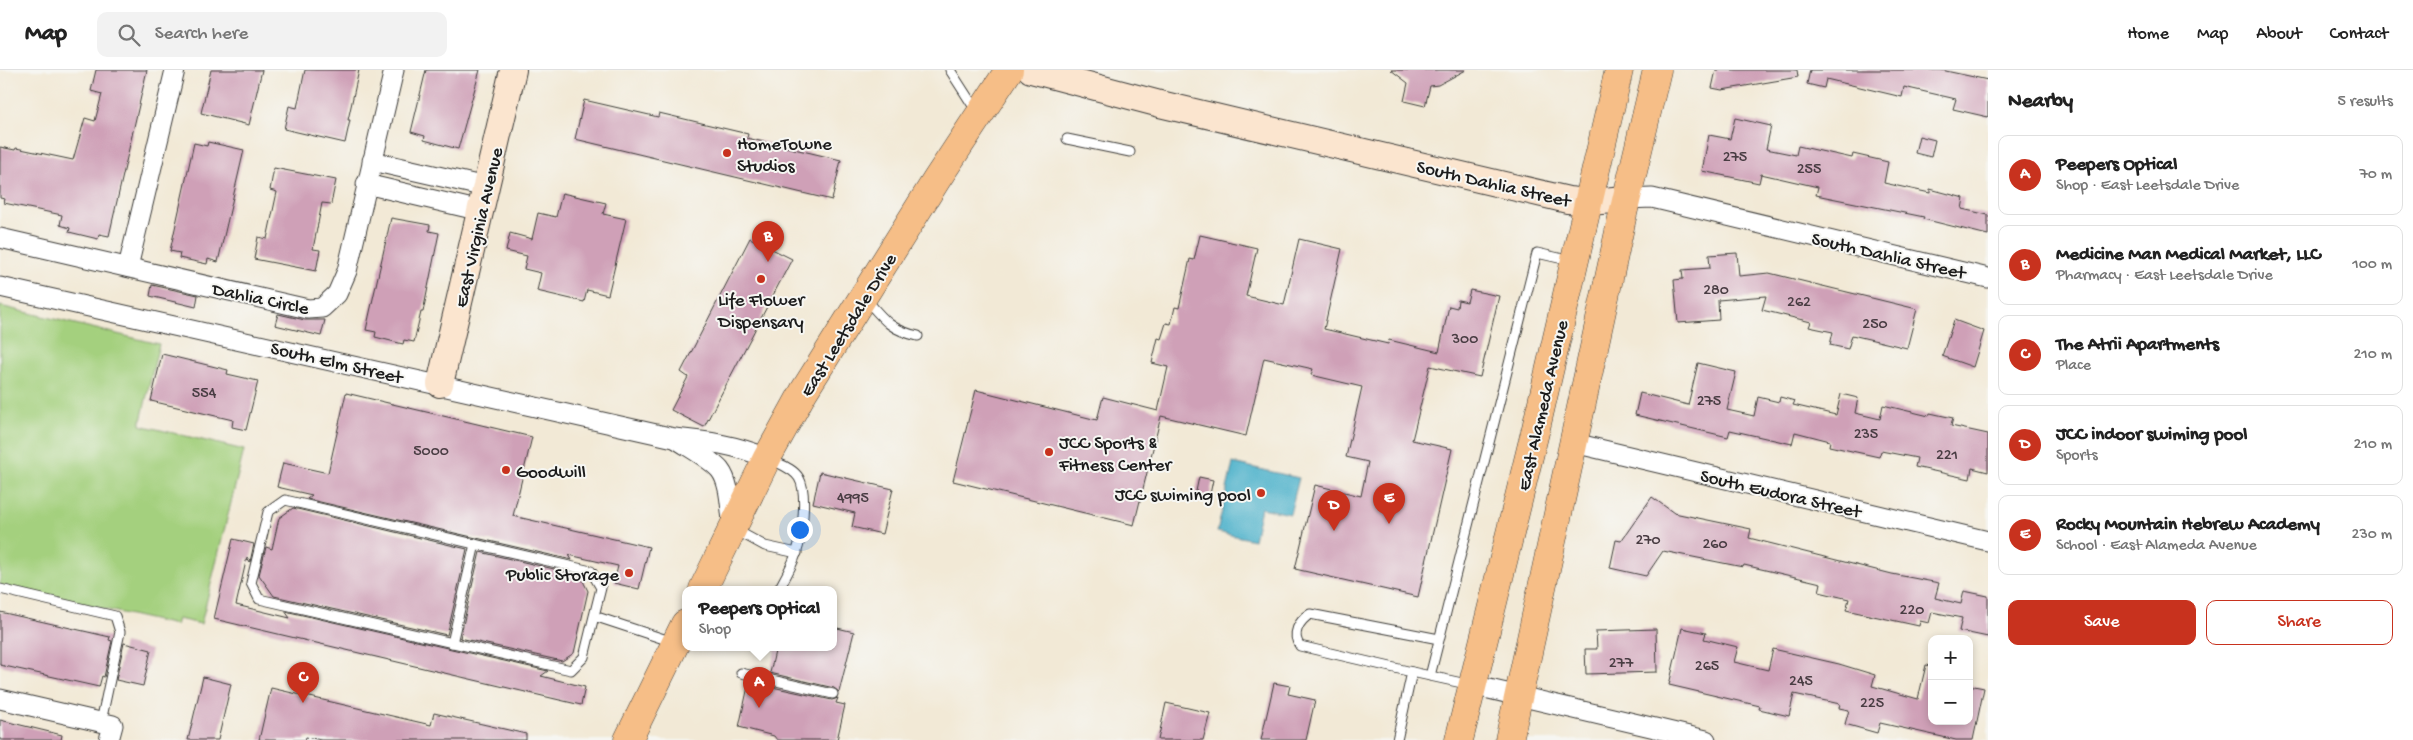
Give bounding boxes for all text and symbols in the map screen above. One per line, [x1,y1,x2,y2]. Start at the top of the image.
search box [97,12,447,57]
text: Map [25,20,67,49]
icon: search [115,21,143,49]
text: Search here [155,23,248,46]
text: Home [2127,24,2169,45]
text: Map [2197,24,2228,45]
text: About [2256,24,2302,45]
text: Contact [2330,24,2388,45]
text: Nearby [2008,90,2073,115]
text: 5 results [2338,93,2393,112]
place label: HomeTowne Studios [737,134,832,179]
street label: East Virginia Avenue [451,145,510,310]
marker: HomeTowne Studios [721,147,733,159]
house number: 275 [1723,149,1747,168]
text: Peepers Optical [2056,154,2177,177]
street label: South Dahlia Street [1414,157,1575,215]
house number: 255 [1797,161,1821,180]
text: A [2020,166,2030,185]
text: 70 m [2359,166,2392,185]
text: Shop · East Leetsdale Drive [2056,177,2239,196]
pin: B [752,221,784,262]
street label: South Dahlia Street [1809,229,1970,287]
text: Medicine Man Medical Market, LLC [2056,244,2321,267]
street label: East Leetsdale Drive [797,250,903,402]
text: B [2021,256,2029,275]
text: 100 m [2352,256,2392,275]
text: Pharmacy · East Leetsdale Drive [2056,267,2273,286]
marker: Life Flower Dispensary [755,273,767,285]
street label: Dahlia Circle [208,279,311,322]
house number: 280 [1703,282,1729,301]
place label: Life Flower Dispensary [716,290,806,335]
house number: 262 [1787,294,1811,313]
house number: 250 [1862,316,1888,335]
street label: East Alameda Avenue [1514,318,1575,493]
house number: 300 [1451,331,1478,350]
text: The Atrii Apartments [2056,334,2219,357]
street label: South Elm Street [268,338,407,391]
text: C [2021,346,2029,365]
text: 210 m [2353,346,2392,365]
text: Place [2056,357,2091,376]
house number: 554 [192,385,217,404]
house number: 275 [1697,393,1721,412]
text: JCC indoor swiming pool [2056,424,2247,447]
house number: 235 [1854,426,1878,445]
place label: JCC Sports & Fitness Center [1058,433,1174,478]
text: D [2020,436,2030,455]
text: 210 m [2353,436,2392,455]
house number: 5000 [413,443,449,462]
marker: JCC Sports & Fitness Center [1043,446,1055,458]
house number: 221 [1936,447,1958,466]
text: Sports [2056,447,2098,466]
place label: Goodwill [516,462,586,485]
marker: Goodwill [500,464,512,476]
street label: South Eudora Street [1698,466,1865,526]
pin: E [1373,483,1405,524]
place label: JCC swiming pool [1115,485,1251,508]
marker: JCC swiming pool [1255,487,1267,499]
house number: 4995 [837,490,869,509]
pin: D [1318,490,1350,531]
text: Rocky Mountain Hebrew Academy [2056,514,2320,537]
your location [787,517,813,543]
text: E [2020,526,2030,545]
text: 230 m [2352,526,2392,545]
house number: 270 [1635,532,1661,551]
house number: 260 [1702,536,1728,555]
text: School · East Alameda Avenue [2056,537,2257,556]
place label: Public Storage [505,565,619,588]
marker: Public Storage [623,567,635,579]
popup [682,586,837,651]
text: Peepers Optical [699,598,820,621]
button: Save [2008,600,2196,645]
button: Share [2206,600,2393,645]
house number: 220 [1900,602,1924,621]
text: Shop [699,621,731,640]
map controls [1928,635,1973,725]
button: + [1928,635,1973,680]
house number: 277 [1609,655,1634,674]
house number: 265 [1695,658,1719,677]
pin: C [287,662,319,703]
pin: A [743,667,775,708]
house number: 245 [1789,673,1813,692]
button: − [1928,680,1973,725]
house number: 225 [1860,695,1884,714]

